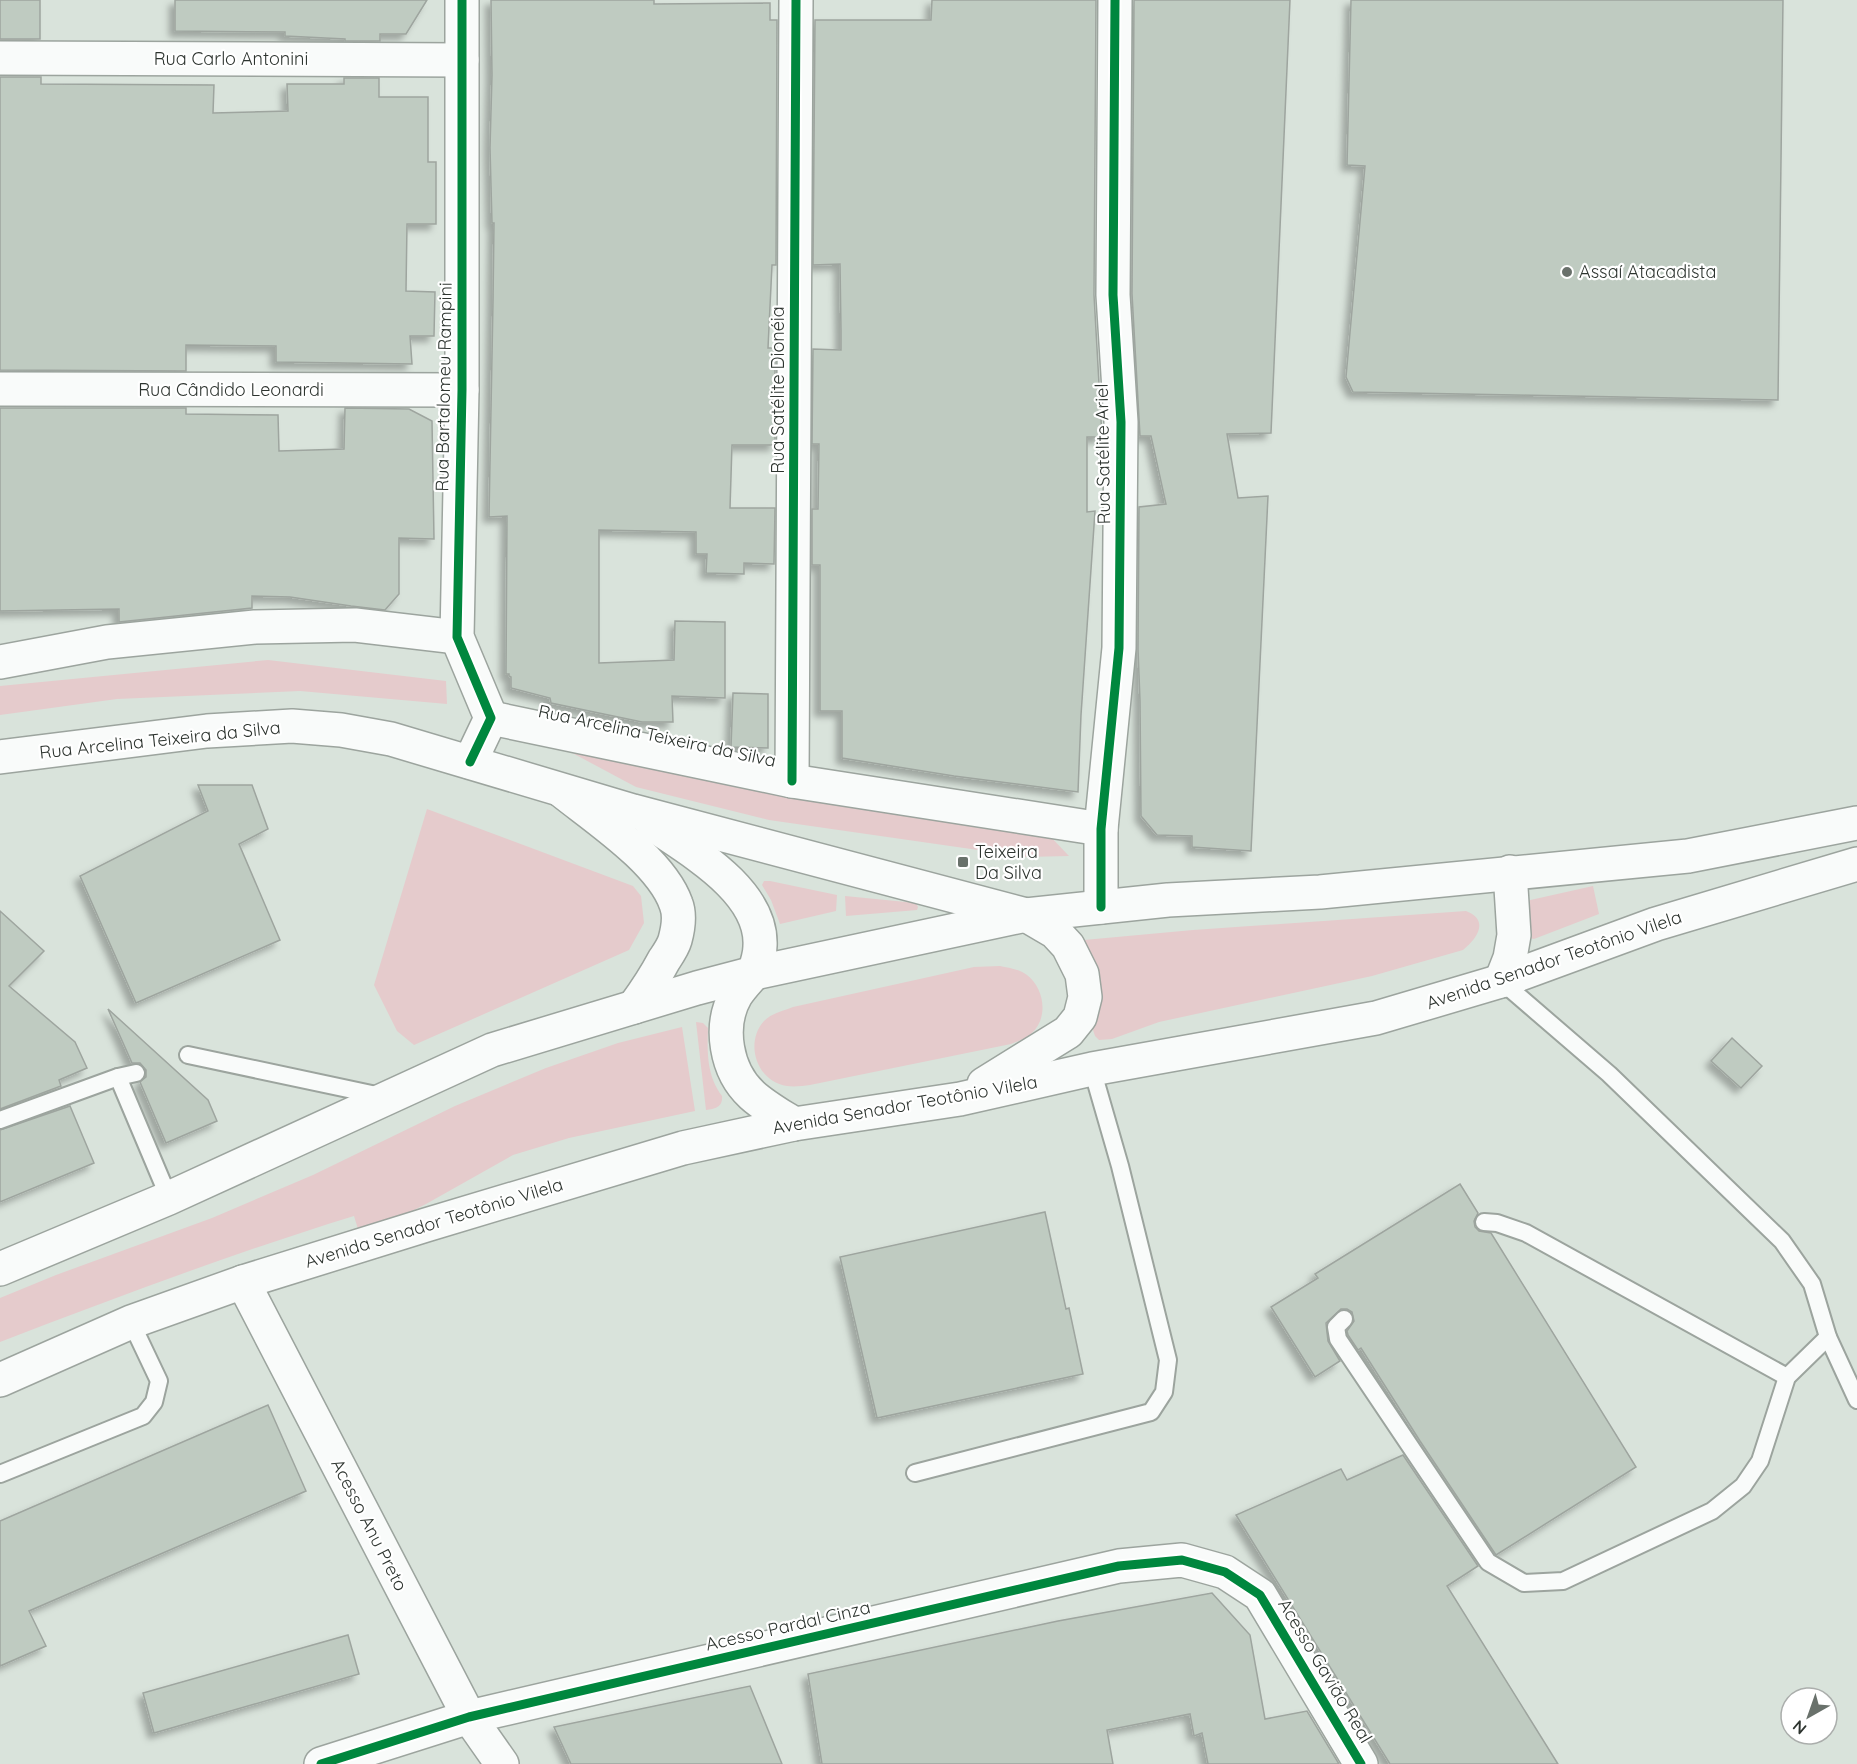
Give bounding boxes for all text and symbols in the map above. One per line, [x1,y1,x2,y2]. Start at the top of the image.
street label: Rua Carlo Antonini [154,47,308,70]
place label: Assaí Atacadista [1579,260,1716,283]
marker: Assaí Atacadista [1560,265,1574,279]
street label: Rua Bartalomeu Rampini [430,282,457,492]
street label: Rua Satélite Dionéia [766,306,789,474]
street label: Rua Cândido Leonardi [138,378,324,401]
street label: Rua Satélite Ariel [1090,383,1115,525]
street label: Rua Arcelina Teixeira da Silva [536,699,778,772]
street label: Rua Arcelina Teixeira da Silva [38,715,282,764]
place label: Teixeira Da Silva [975,840,1042,884]
marker: Teixeira Da Silva [956,855,970,869]
street label: Avenida Senador Teotônio Vilela [1423,905,1685,1014]
street label: Avenida Senador Teotônio Vilela [771,1070,1039,1139]
street label: Avenida Senador Teotônio Vilela [302,1172,566,1273]
street label: Acesso Anu Preto [326,1455,413,1595]
street label: Acesso Gavião Real [1273,1594,1378,1747]
street label: Acesso Pardal Cinza [703,1595,872,1656]
north arrow [1779,1686,1839,1746]
text: N [1788,1716,1810,1739]

